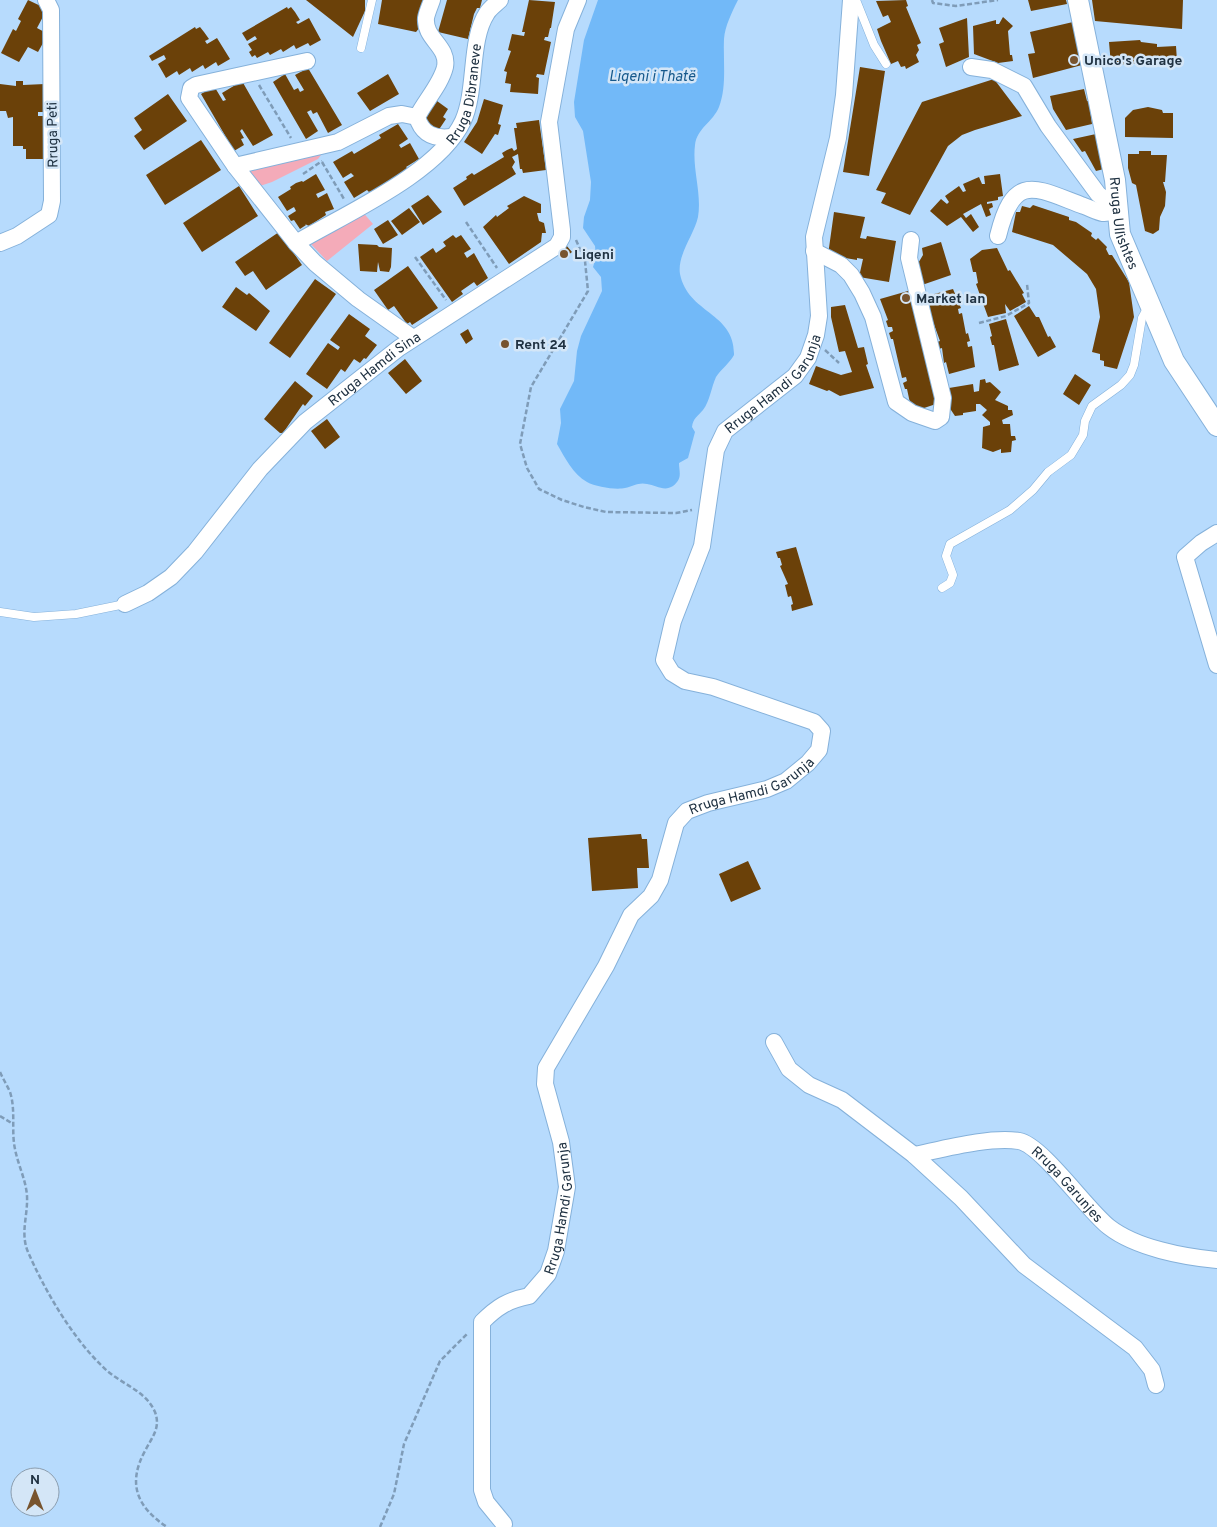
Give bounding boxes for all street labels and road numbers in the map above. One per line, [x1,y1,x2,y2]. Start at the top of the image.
street label: Rruga Dibraneve [443,42,486,149]
street label: Rruga Peti [44,102,63,168]
street label: Rruga Ullishtes [1105,176,1141,272]
street label: Rruga Hamdi Sina [325,329,424,411]
street label: Rruga Hamdi Garunja [722,332,826,438]
street label: Rruga Hamdi Garunja [687,755,819,819]
street label: Rruga Hamdi Garunja [541,1141,578,1277]
street label: Rruga Garunjes [1027,1143,1106,1227]

